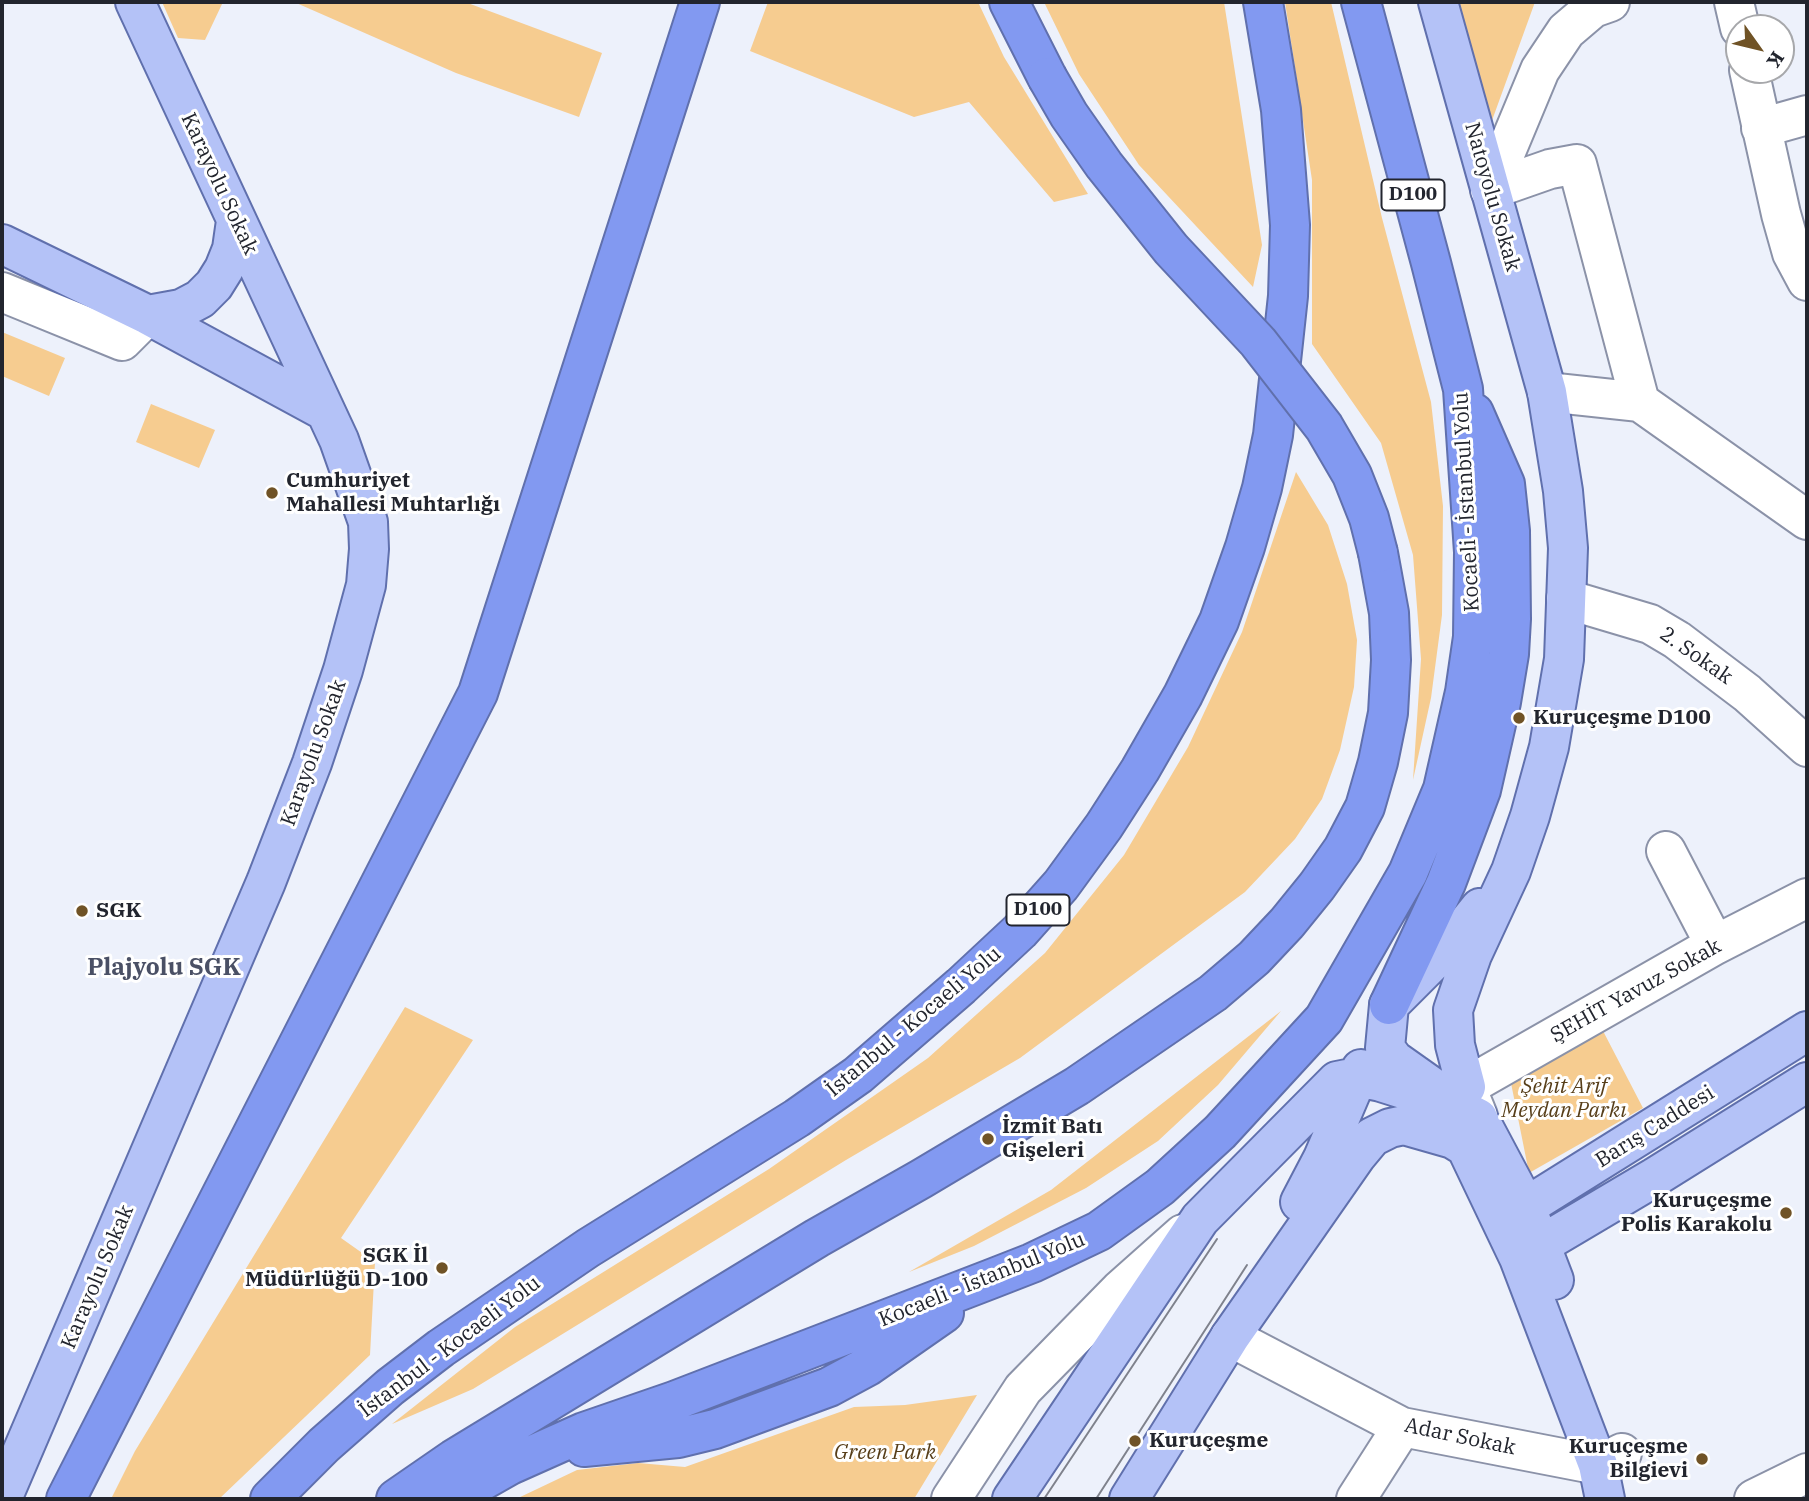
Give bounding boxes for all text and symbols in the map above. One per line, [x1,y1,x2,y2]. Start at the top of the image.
north arrow [1725,14,1795,84]
text: K [1762,47,1790,72]
street label: Karayolu Sokak [175,109,263,259]
street label: Natoyolu Sokak [1459,120,1525,274]
road number: D100 [1382,180,1444,210]
street label: Kocaeli - İstanbul Yolu [1449,391,1485,613]
place label: Cumhuriyet Mahallesi Muhtarlığı [286,468,500,518]
marker: Cumhuriyet Mahallesi Muhtarlığı [264,485,280,501]
street label: 2. Sokak [1655,622,1737,690]
street label: Karayolu Sokak [276,676,352,830]
place label: Kuruçeşme D100 [1533,705,1711,731]
marker: Kuruçeşme D100 [1511,710,1527,726]
road number: D100 [1006,894,1070,926]
place label: SGK [96,898,142,924]
marker: SGK [74,903,90,919]
street label: ŞEHİT Yavuz Sokak [1546,934,1726,1048]
street label: İstanbul - Kocaeli Yolu [822,942,1006,1102]
district label: Plajyolu SGK [87,954,241,982]
park label: Şehit Arif Meydan Parkı [1502,1074,1626,1124]
street label: Barış Caddesi [1591,1081,1719,1173]
place label: İzmit Batı Gişeleri [1002,1114,1103,1164]
marker: İzmit Batı Gişeleri [980,1131,996,1147]
place label: Kuruçeşme Polis Karakolu [1621,1188,1772,1238]
street label: Karayolu Sokak [56,1201,140,1353]
marker: Kuruçeşme Polis Karakolu [1778,1205,1794,1221]
street label: Kocaeli - İstanbul Yolu [875,1227,1089,1333]
place label: SGK İl Müdürlüğü D-100 [245,1243,428,1293]
marker: SGK İl Müdürlüğü D-100 [434,1260,450,1276]
street label: İstanbul - Kocaeli Yolu [355,1271,545,1423]
street label: Adar Sokak [1402,1413,1518,1461]
place label: Kuruçeşme [1149,1428,1268,1454]
marker: Kuruçeşme [1127,1433,1143,1449]
place label: Kuruçeşme Bilgievi [1569,1434,1688,1484]
park label: Green Park [834,1440,936,1466]
marker: Kuruçeşme Bilgievi [1694,1451,1710,1467]

